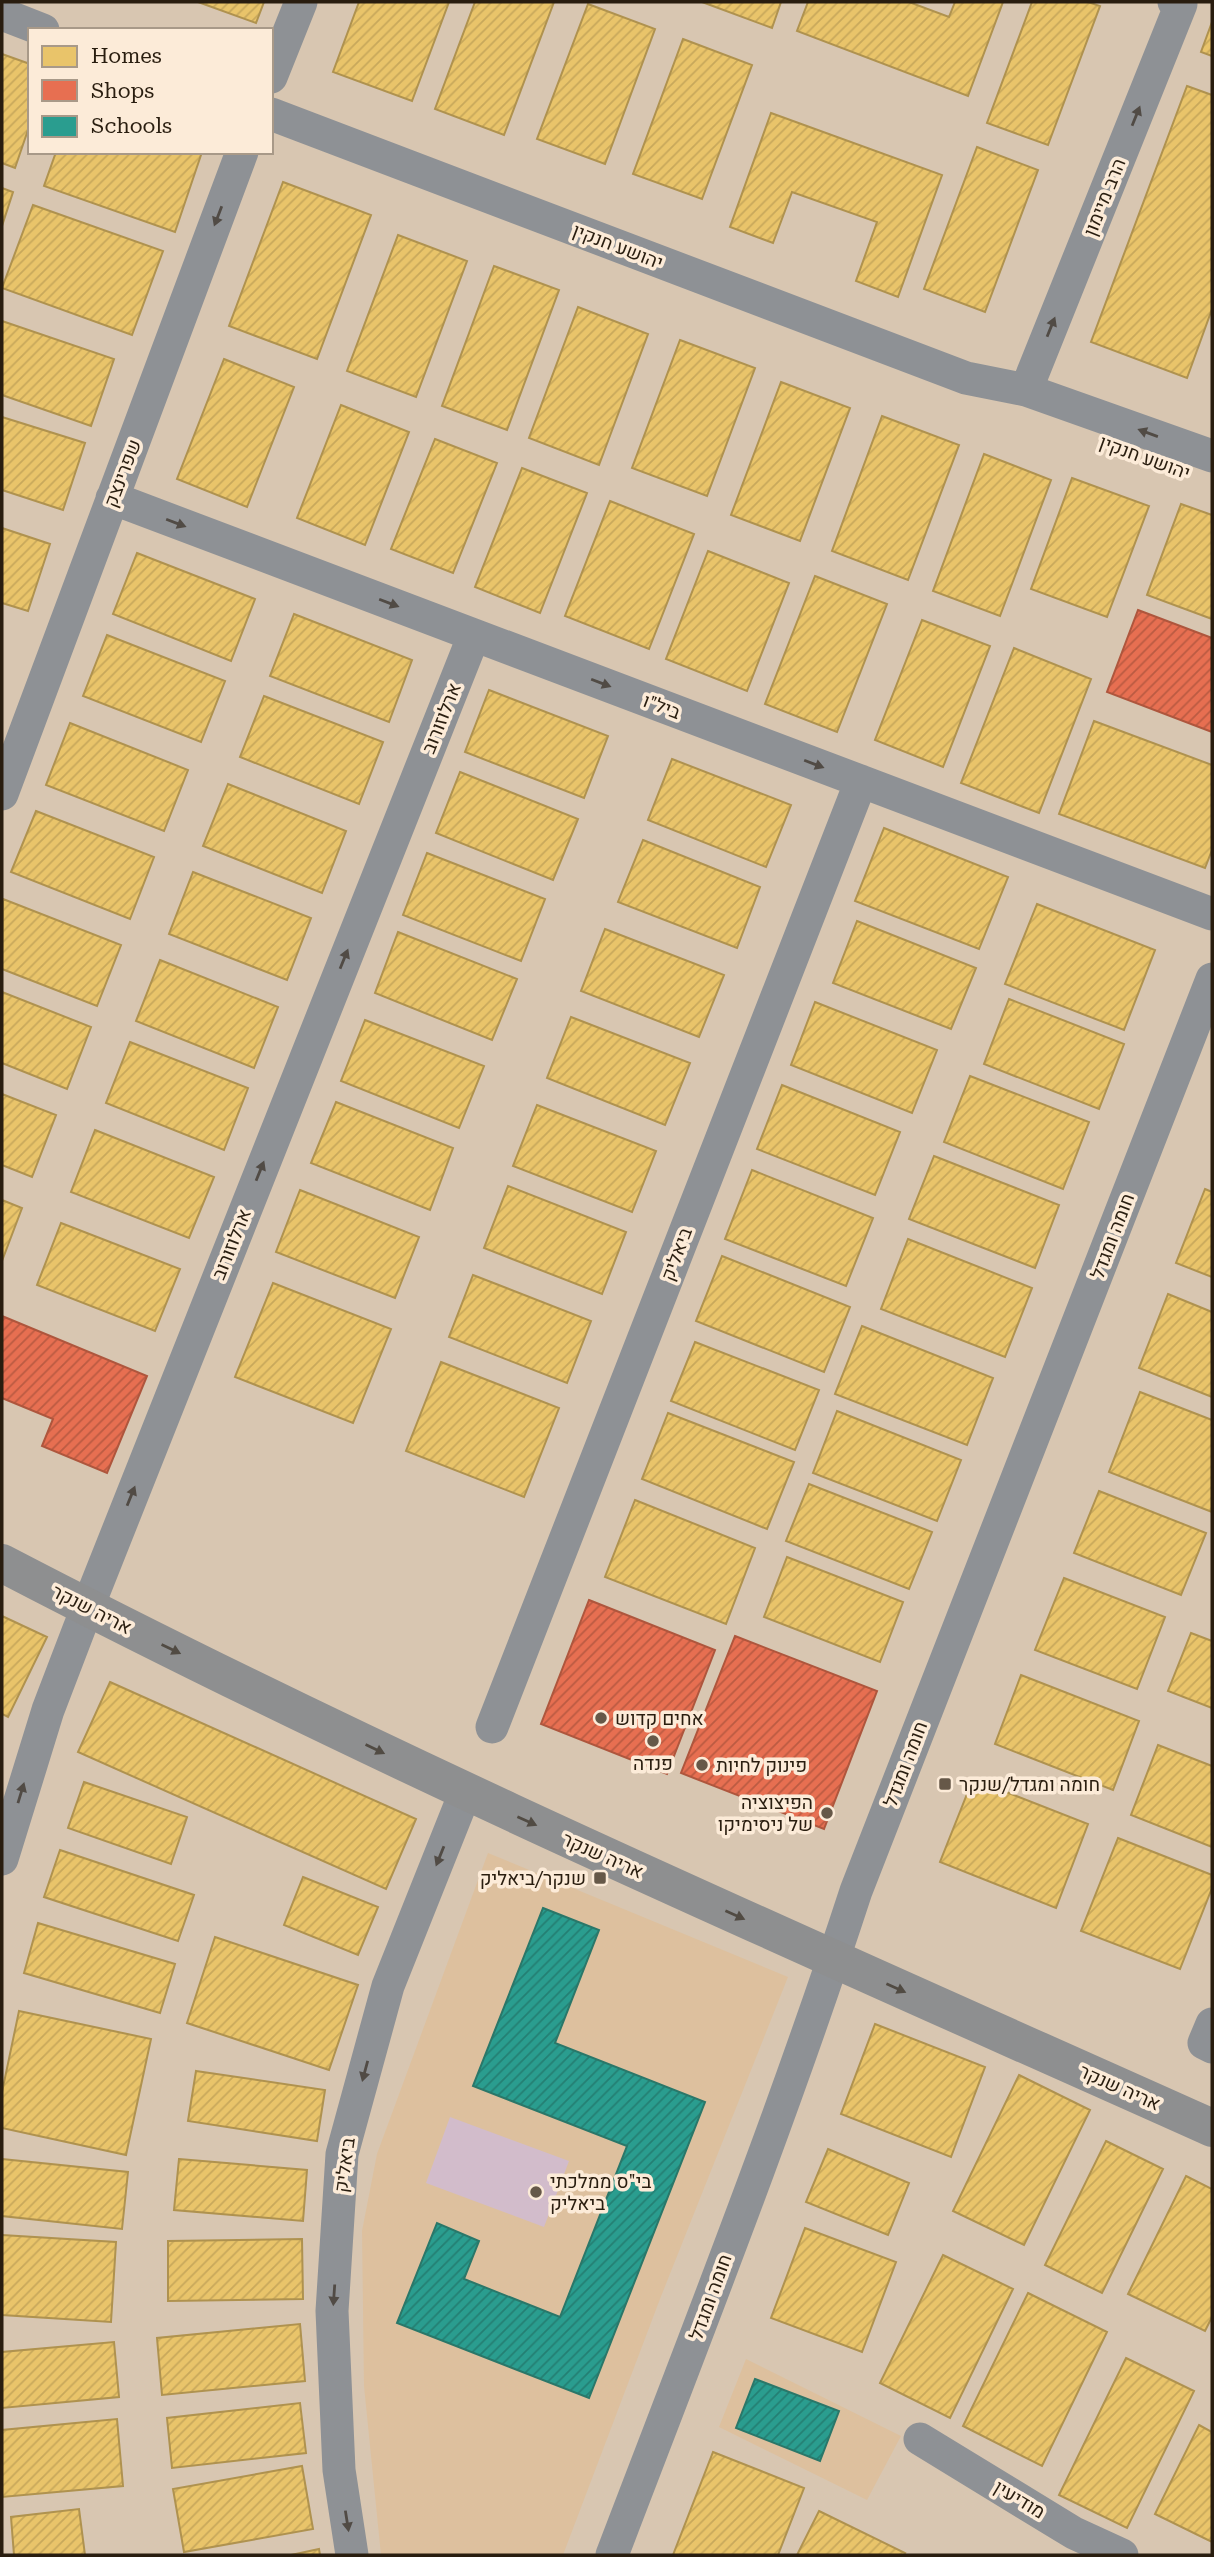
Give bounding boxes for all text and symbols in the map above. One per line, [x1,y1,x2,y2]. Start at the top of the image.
legend [28,28,273,154]
text: Homes [91,44,162,68]
text: Shops [91,79,154,103]
one-way arrow [1131,105,1142,126]
text: Schools [91,114,172,138]
street label: הרב מיימון [1078,155,1130,239]
one-way arrow [213,206,224,227]
street label: יהושע חנקין [569,219,666,274]
one-way arrow [1046,316,1057,337]
one-way arrow [1137,427,1158,438]
street label: יהושע חנקין [1096,430,1193,484]
street label: שפרינצק [99,436,146,511]
one-way arrow [165,517,186,528]
one-way arrow [378,598,399,609]
one-way arrow [591,678,612,689]
street label: ארלוזורוב [417,680,466,757]
street label: ביל"ו [640,689,684,724]
one-way arrow [804,758,825,769]
one-way arrow [339,949,350,970]
one-way arrow [255,1160,266,1181]
street label: חומה ומגדל [1086,1190,1139,1282]
street label: ארלוזורוב [207,1206,256,1283]
street label: ביאליק [656,1224,697,1284]
one-way arrow [125,1485,136,1506]
street label: אריה שנקר [48,1580,135,1639]
one-way arrow [161,1643,181,1654]
place label: אחים קדוש [615,1707,704,1730]
marker: אחים קדוש [593,1710,609,1726]
street label: חומה ומגדל [879,1718,932,1810]
marker: פנדה [645,1733,661,1749]
one-way arrow [365,1743,385,1754]
place label: פנדה [633,1752,673,1775]
place label: פינוק לחיות [716,1754,807,1777]
marker: פינוק לחיות [694,1757,710,1773]
place label: חומה ומגדל/שנקר [959,1773,1100,1796]
marker: חומה ומגדל/שנקר [937,1776,953,1792]
one-way arrow [17,1782,27,1803]
place label: הפיצוציה של ניסימיקו [718,1791,813,1836]
marker: הפיצוציה של ניסימיקו [819,1805,835,1821]
one-way arrow [517,1816,538,1827]
street label: אריה שנקר [559,1827,647,1884]
one-way arrow [435,1846,446,1867]
place label: שנקר/ביאליק [480,1867,586,1890]
marker: שנקר/ביאליק [592,1870,608,1886]
one-way arrow [724,1910,745,1921]
one-way arrow [885,1983,906,1994]
street label: אריה שנקר [1076,2059,1164,2116]
one-way arrow [359,2060,370,2082]
street label: ביאליק [329,2136,360,2194]
place label: בי"ס ממלכתי ביאליק [550,2170,652,2215]
marker: בי"ס ממלכתי ביאליק [528,2184,544,2200]
street label: חומה ומגדל [684,2251,737,2343]
one-way arrow [328,2284,339,2306]
street label: מודיעין [990,2475,1049,2524]
one-way arrow [342,2511,353,2533]

